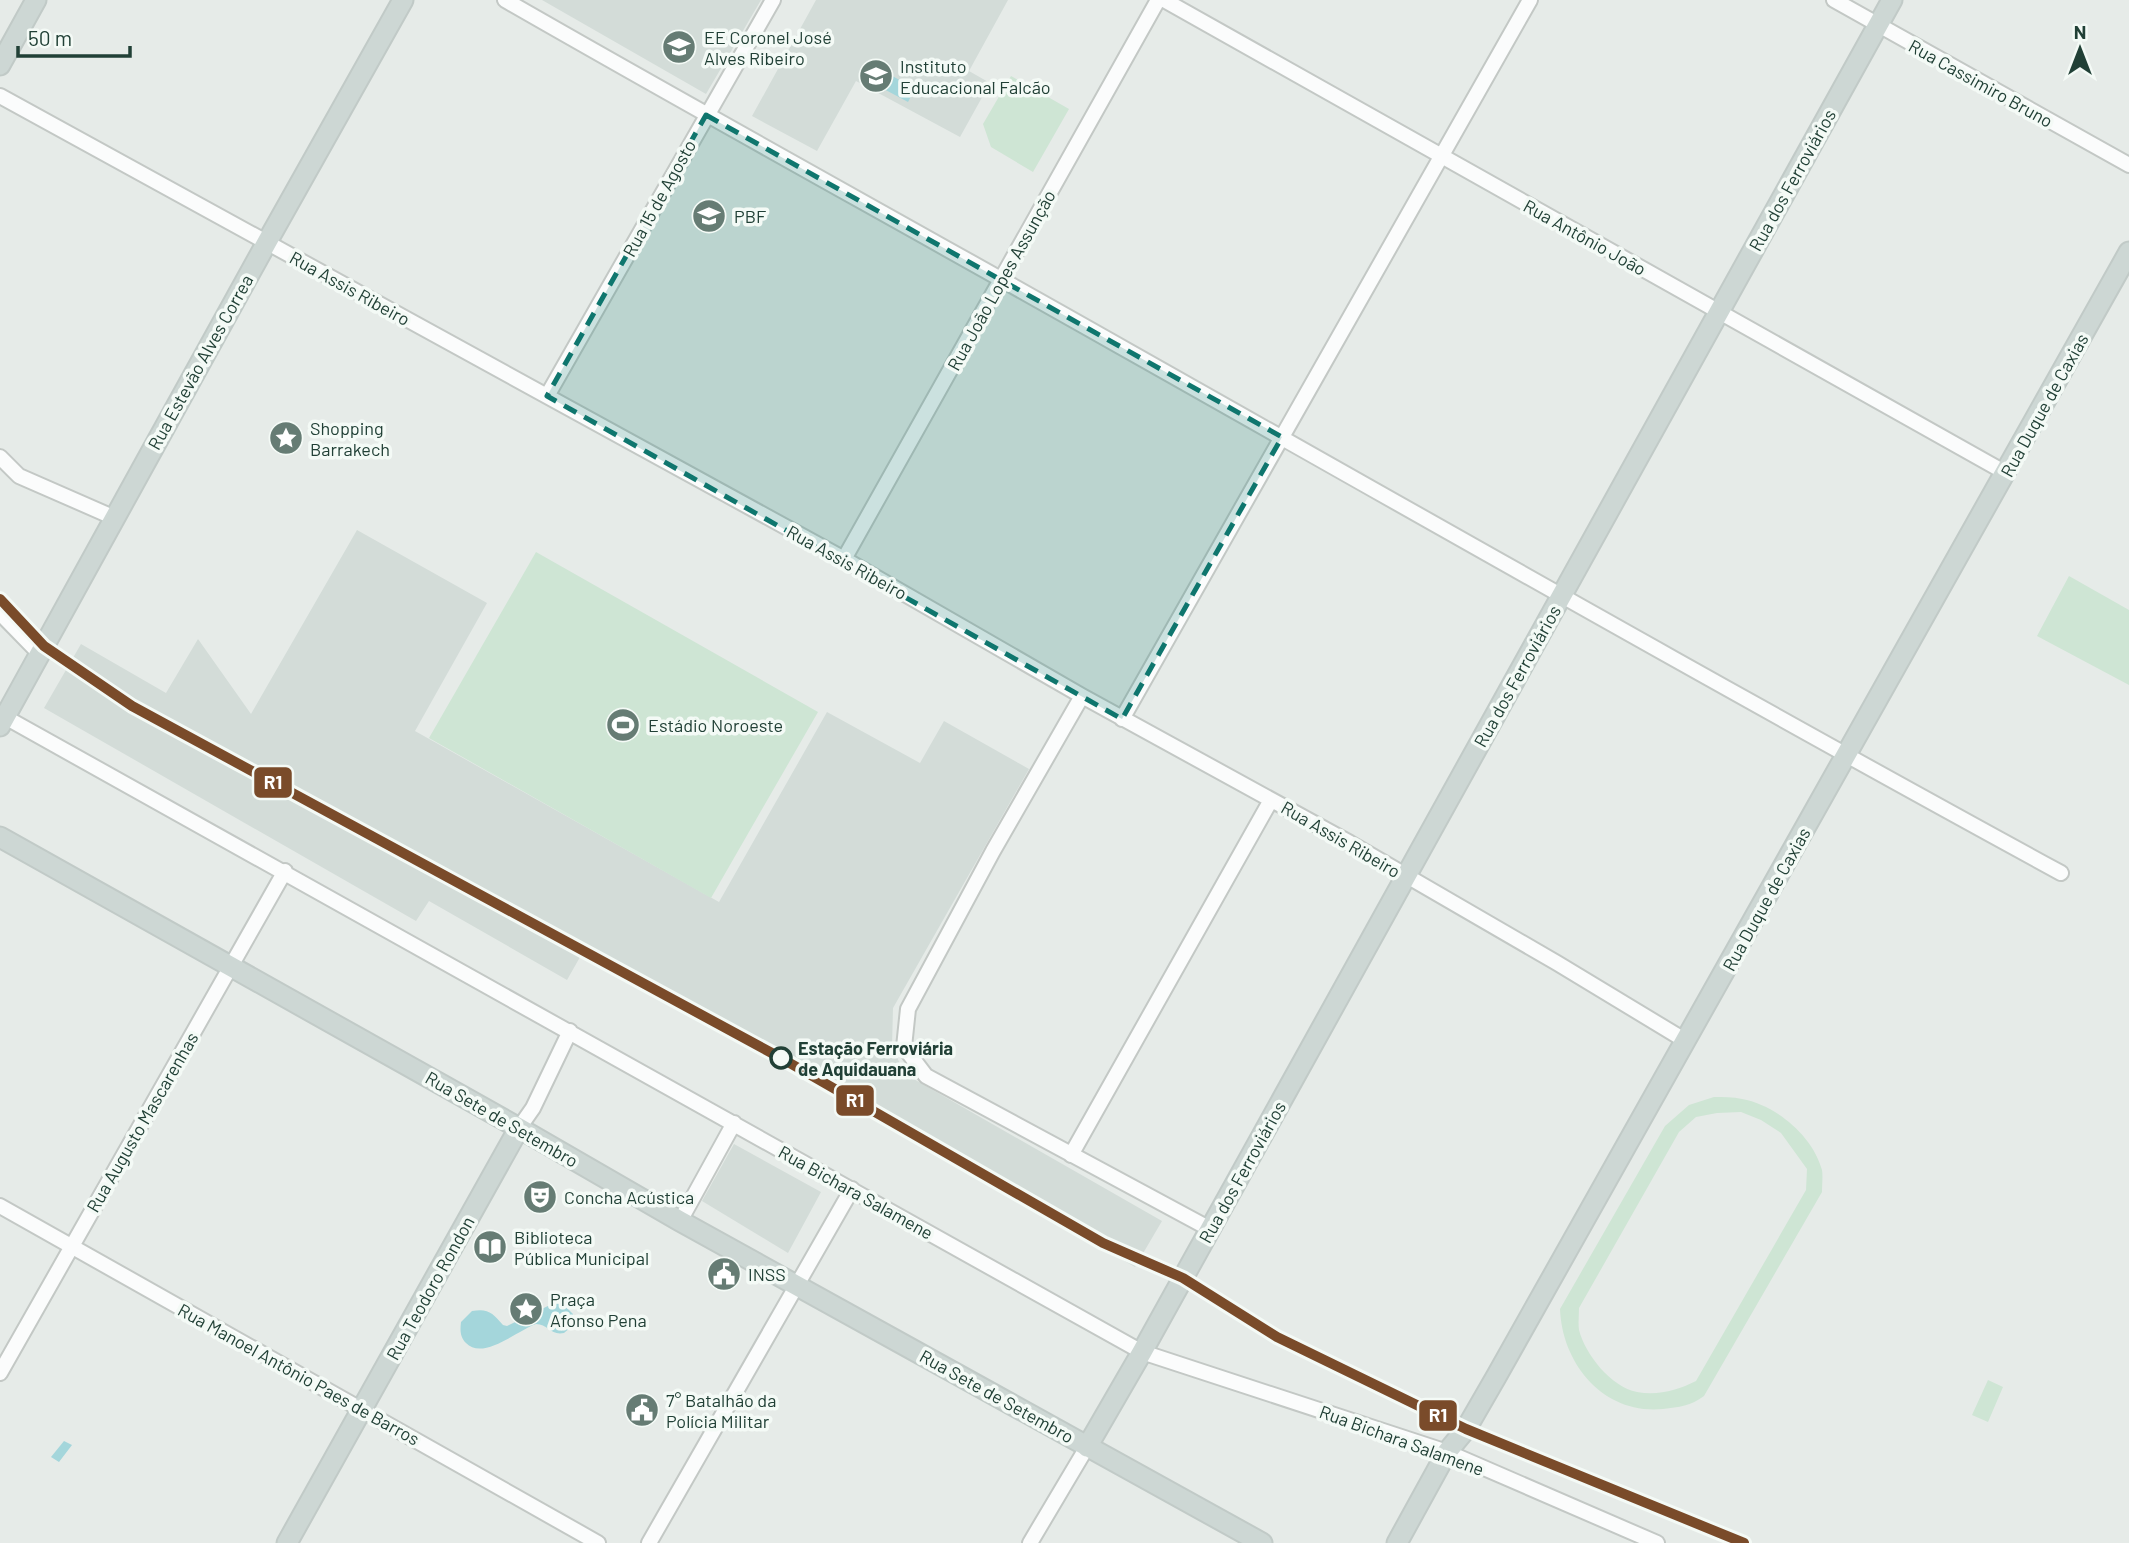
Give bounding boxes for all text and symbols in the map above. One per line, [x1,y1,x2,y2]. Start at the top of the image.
scale bar [18,14,130,58]
north arrow [2045,14,2115,84]
text: N [2074,20,2086,43]
text: 50 m [28,25,72,50]
place label: EE Coronel José Alves Ribeiro [704,26,832,69]
school or university icon: EE Coronel José Alves Ribeiro [660,28,698,66]
street label: Rua Cassimiro Bruno [1905,34,2057,132]
place label: Instituto Educacional Falcão [900,55,1051,98]
school or university icon: Instituto Educacional Falcão [857,57,895,95]
street label: Rua dos Ferroviários [1744,105,1840,255]
street label: Rua 15 de Agosto [618,136,700,260]
street label: Rua João Lopes Assunção [942,186,1060,374]
street label: Rua Antônio João [1520,194,1650,280]
school or university icon: PBF [690,197,728,235]
place label: PBF [734,205,766,227]
street label: Rua Assis Ribeiro [286,246,414,330]
street label: Rua Estevão Alves Correa [143,271,257,453]
street label: Rua Duque de Caxias [1995,329,2093,481]
place label: Shopping Barrakech [310,417,390,460]
place icon: Shopping Barrakech [267,419,305,457]
street label: Rua Assis Ribeiro [783,520,911,604]
street label: Rua dos Ferroviários [1469,601,1565,751]
sports icon: Estádio Noroeste [604,706,642,744]
place label: Estádio Noroeste [648,714,783,736]
line badge: R1 [253,766,293,799]
text: R1 [264,770,282,793]
street label: Rua Assis Ribeiro [1277,796,1405,882]
street label: Rua Duque de Caxias [1717,823,1815,975]
street label: Rua Augusto Mascarenhas [81,1028,203,1216]
place label: Estação Ferroviária de Aquidauana [798,1037,953,1080]
marker: Estação Ferroviária de Aquidauana [770,1047,792,1069]
street label: Rua Sete de Setembro [422,1066,582,1172]
line badge: R1 [835,1084,875,1117]
text: R1 [846,1088,864,1111]
street label: Rua dos Ferroviários [1194,1097,1290,1247]
street label: Rua Bichara Salamene [775,1140,937,1244]
theatre icon: Concha Acústica [521,1178,559,1216]
place label: Concha Acústica [564,1186,694,1208]
street label: Rua Teodoro Rondon [381,1212,479,1364]
place label: Biblioteca Pública Municipal [514,1226,649,1269]
library icon: Biblioteca Pública Municipal [471,1228,509,1266]
public building icon: INSS [705,1255,743,1293]
place label: INSS [748,1263,786,1285]
place label: Praça Afonso Pena [550,1288,647,1331]
place icon: Praça Afonso Pena [507,1290,545,1328]
street label: Rua Manoel Antônio Paes de Barros [174,1298,424,1450]
street label: Rua Sete de Setembro [916,1344,1078,1448]
place label: 7° Batalhão da Polícia Militar [666,1389,776,1432]
public building icon: 7° Batalhão da Polícia Militar [623,1391,661,1429]
line badge: R1 [1418,1399,1458,1432]
street label: Rua Bichara Salamene [1317,1400,1487,1480]
text: R1 [1429,1403,1447,1426]

